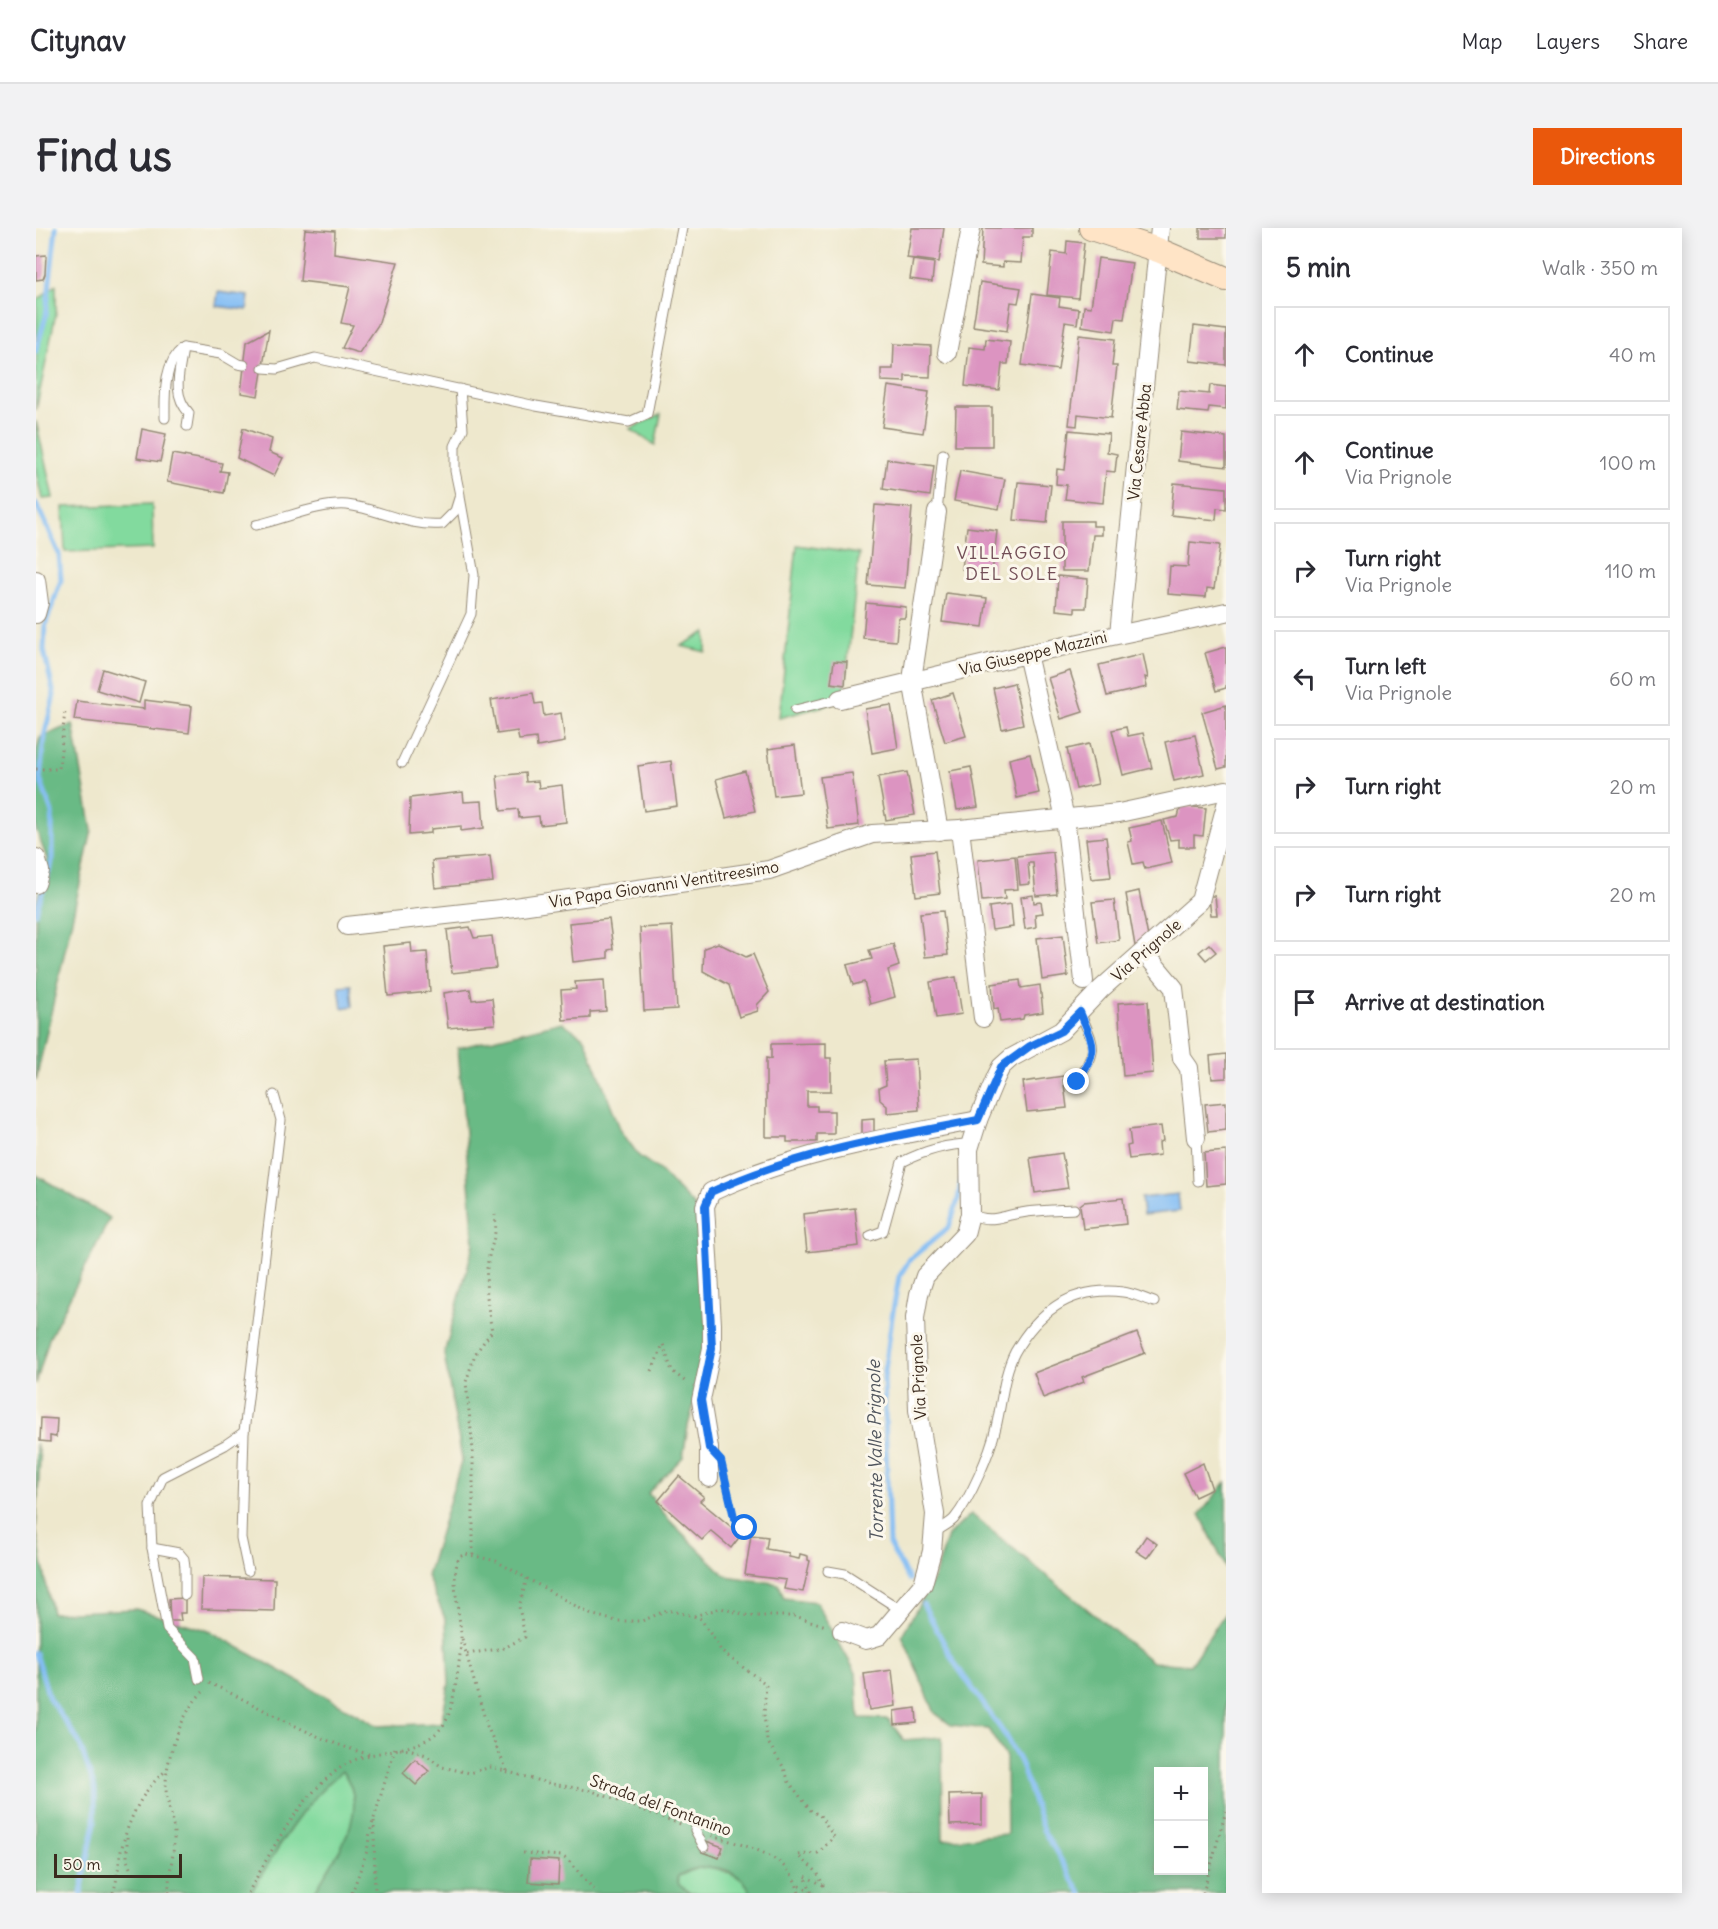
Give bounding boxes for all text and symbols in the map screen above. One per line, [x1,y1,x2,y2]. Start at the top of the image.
text: Citynav [30,23,126,59]
text: Map [1462,28,1502,55]
text: Layers [1535,28,1600,55]
text: Share [1633,28,1688,55]
button: Directions [1533,128,1682,185]
text: Find us [36,130,172,182]
text: 5 min [1286,251,1351,284]
text: Walk · 350 m [1542,255,1658,280]
icon: ahead [1288,338,1321,371]
text: Continue [1345,340,1434,368]
text: 40 m [1609,342,1656,367]
street label: Via Cesare Abba [1123,383,1155,501]
text: Continue [1345,436,1434,464]
icon: ahead [1288,446,1321,479]
text: 100 m [1599,450,1656,475]
text: Via Prignole [1345,464,1452,489]
district label: VILLAGGIO DEL SOLE [956,541,1068,585]
text: Turn right [1345,544,1441,572]
icon: right [1288,554,1321,587]
text: 110 m [1605,558,1656,583]
text: Via Prignole [1345,572,1452,597]
street label: Via Giuseppe Mazzini [957,626,1109,680]
text: Turn left [1345,652,1426,680]
icon: left [1288,662,1321,695]
text: 60 m [1609,666,1656,691]
text: Via Prignole [1345,680,1452,705]
icon: right [1288,770,1321,803]
text: Turn right [1345,772,1441,800]
text: 20 m [1610,774,1656,799]
street label: Via Papa Giovanni Ventitreesimo [548,856,780,912]
icon: right [1288,878,1321,911]
text: Turn right [1345,880,1441,908]
text: 20 m [1610,882,1656,907]
street label: Via Prignole [1107,914,1185,986]
icon: arrive [1288,986,1321,1019]
text: Arrive at destination [1345,988,1545,1016]
route end [1063,1068,1089,1094]
street label: Via Prignole [906,1334,930,1420]
water label: Torrente Valle Prignole [862,1359,888,1542]
route start [731,1514,757,1540]
map controls [1154,1767,1208,1875]
button: + [1154,1767,1208,1821]
street label: Strada del Fontanino [587,1770,735,1840]
button: − [1154,1821,1208,1875]
scale bar [54,1851,182,1878]
text: 50 m [63,1854,101,1874]

